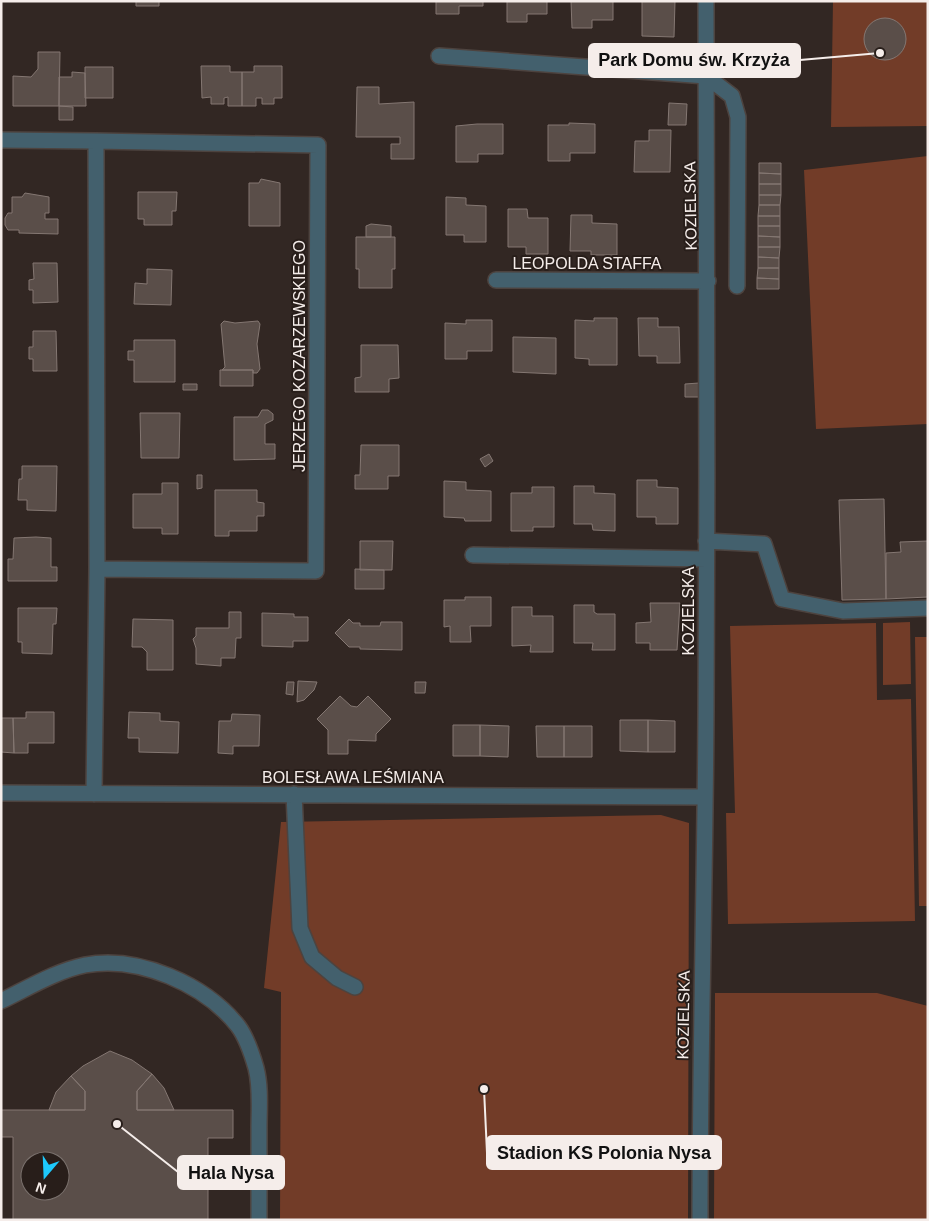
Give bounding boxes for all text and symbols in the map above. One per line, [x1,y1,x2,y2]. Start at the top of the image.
callout: Park Domu św. Krzyża [589,44,800,77]
text: Park Domu św. Krzyża [598,50,791,70]
street label: KOZIELSKA [681,161,700,251]
street label: JERZEGO KOZARZEWSKIEGO [291,240,308,472]
street label: LEOPOLDA STAFFA [512,255,662,272]
street label: KOZIELSKA [680,566,697,655]
street label: BOLESŁAWA LEŚMIANA [262,768,444,786]
street label: KOZIELSKA [674,970,693,1060]
callout: Stadion KS Polonia Nysa [487,1136,721,1169]
text: Stadion KS Polonia Nysa [497,1143,712,1163]
north arrow [20,1151,70,1201]
callout: Hala Nysa [178,1156,284,1189]
text: Hala Nysa [188,1163,275,1183]
text: N [33,1179,48,1198]

